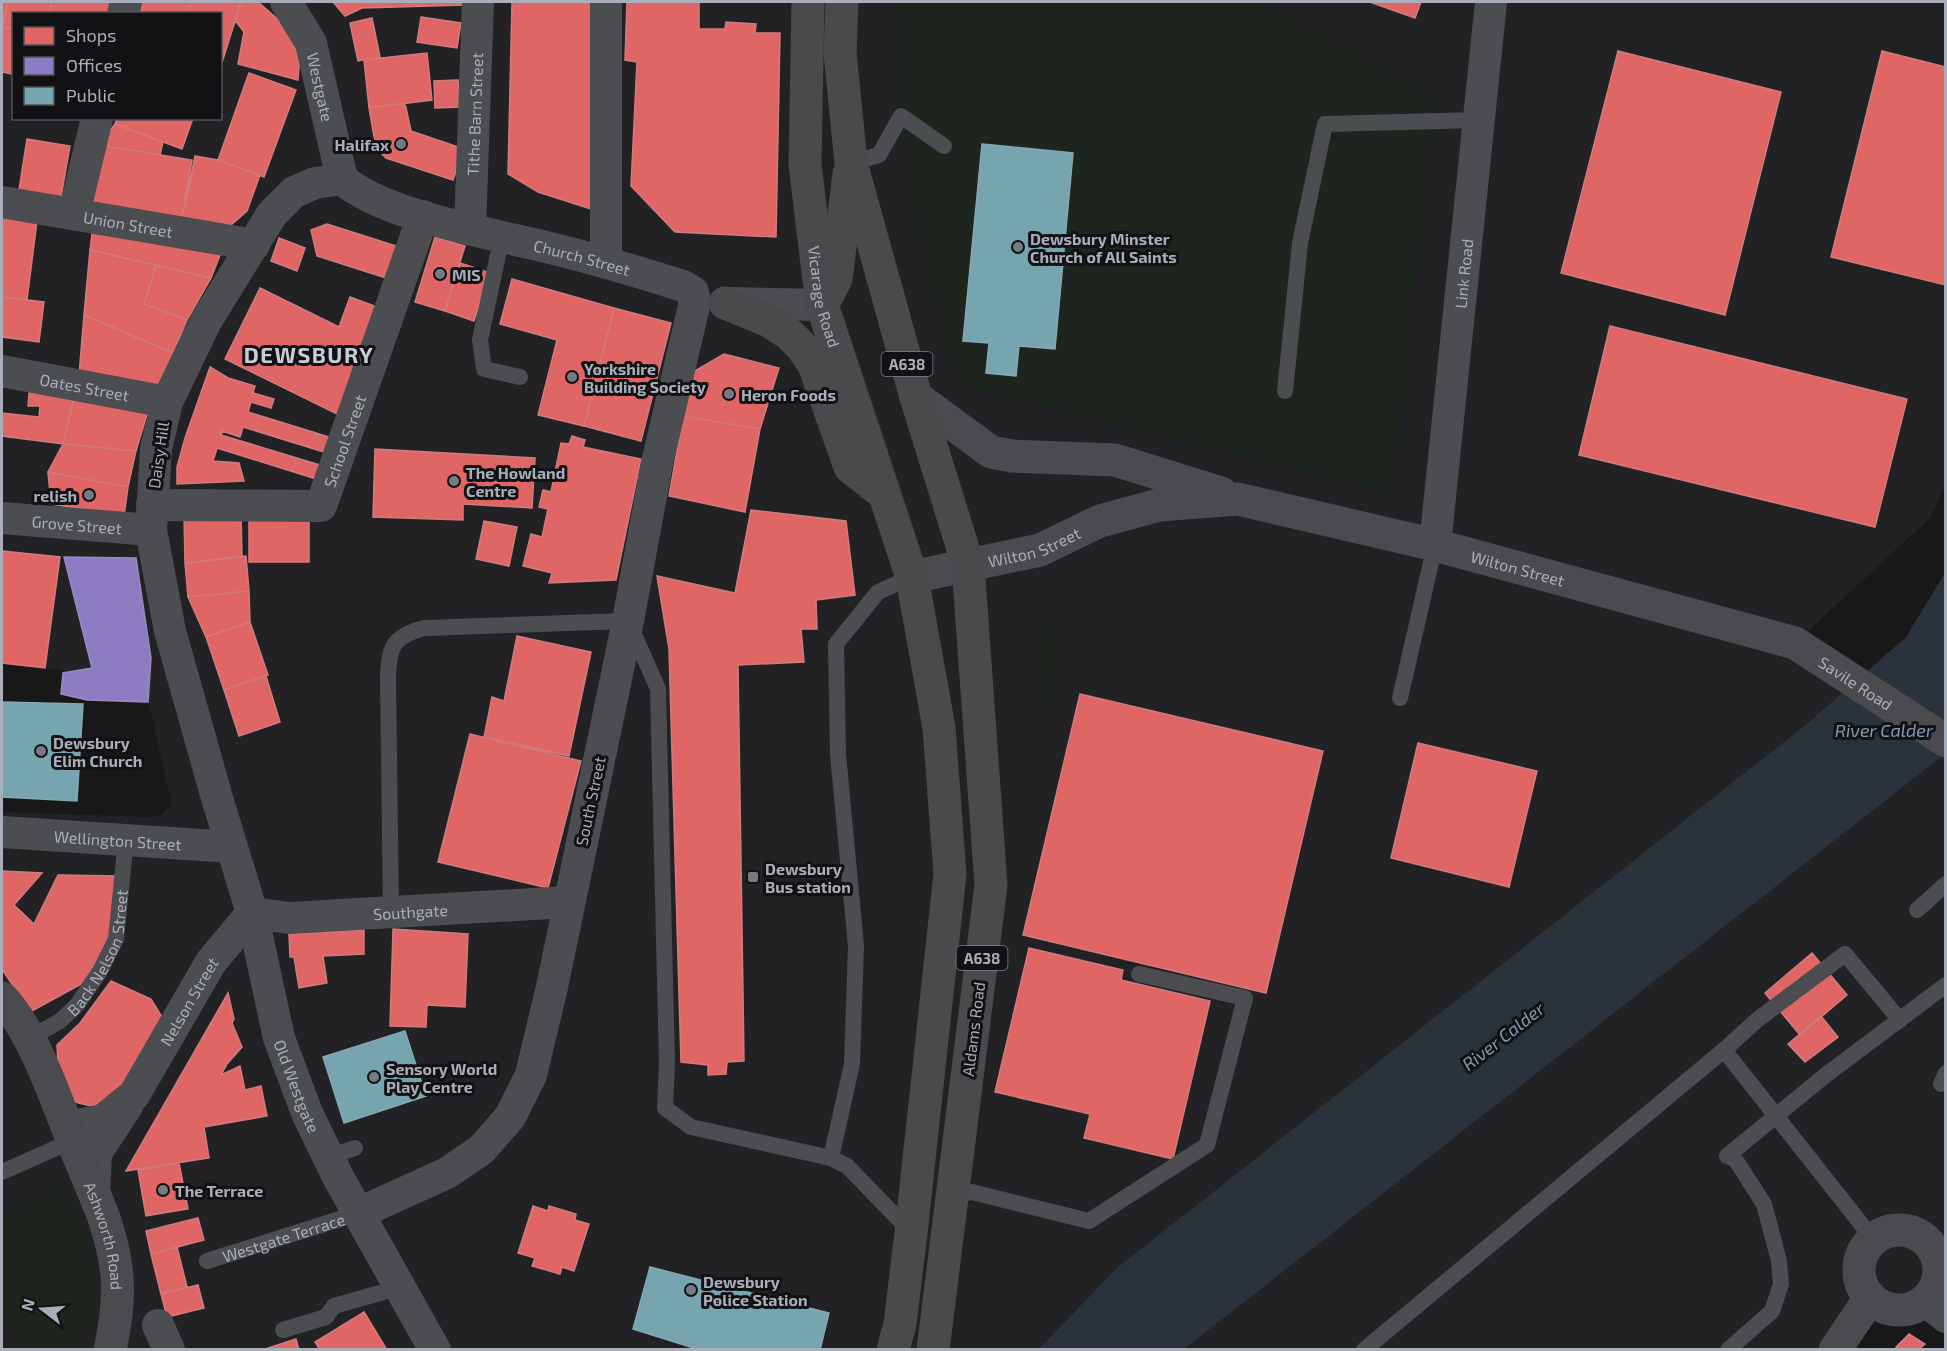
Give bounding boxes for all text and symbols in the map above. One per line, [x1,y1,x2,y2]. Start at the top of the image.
legend [12,12,222,120]
text: Shops [66,24,116,46]
street label: Westgate [304,51,338,123]
street label: Tithe Barn Street [462,52,486,176]
text: Offices [66,54,122,76]
text: Public [66,84,116,106]
place label: Halifax [335,135,389,154]
marker: Halifax [394,137,408,151]
street label: Union Street [82,207,174,240]
place label: Dewsbury Minster Church of All Saints [1030,229,1177,266]
street label: Church Street [532,235,632,279]
street label: Link Road [1450,238,1476,309]
marker: Dewsbury Minster Church of All Saints [1011,240,1025,254]
street label: Vicarage Road [805,245,845,349]
place label: MIS [452,265,481,284]
marker: MIS [433,267,447,281]
district label: DEWSBURY [244,341,374,367]
road number: A638 [882,352,932,376]
place label: Yorkshire Building Society [584,359,706,397]
street label: Oates Street [38,369,131,404]
marker: Yorkshire Building Society [565,370,579,384]
place label: Heron Foods [741,385,836,404]
marker: Heron Foods [722,387,736,401]
street label: School Street [319,392,369,490]
street label: Daisy Hill [144,420,172,490]
place label: The Howland Centre [466,463,565,500]
marker: The Howland Centre [447,474,461,488]
place label: relish [34,486,77,505]
marker: relish [82,488,96,502]
street label: Grove Street [31,511,123,537]
street label: Wilton Street [986,523,1083,570]
street label: Wilton Street [1469,546,1567,589]
street label: Savile Road [1816,652,1896,713]
water label: River Calder [1835,719,1934,741]
place label: Dewsbury Elim Church [53,733,142,770]
marker: Dewsbury Elim Church [34,744,48,758]
street label: South Street [571,755,609,847]
street label: Wellington Street [53,826,182,853]
place label: Dewsbury Bus station [765,859,851,896]
marker: Dewsbury Bus station [746,870,760,884]
street label: Back Nelson Street [63,889,130,1019]
street label: Southgate [373,899,448,923]
road number: A638 [956,946,1008,970]
street label: Nelson Street [155,953,221,1049]
street label: Aldams Road [958,981,988,1077]
water label: River Calder [1457,997,1549,1075]
street label: Old Westgate [271,1037,324,1135]
place label: Sensory World Play Centre [386,1059,497,1097]
marker: Sensory World Play Centre [367,1070,381,1084]
street label: Ashworth Road [81,1179,127,1290]
place label: The Terrace [175,1181,263,1200]
marker: The Terrace [156,1183,170,1197]
street label: Westgate Terrace [220,1209,347,1265]
place label: Dewsbury Police Station [703,1272,808,1309]
north arrow [12,1279,72,1339]
marker: Dewsbury Police Station [684,1283,698,1297]
text: N [16,1296,38,1313]

